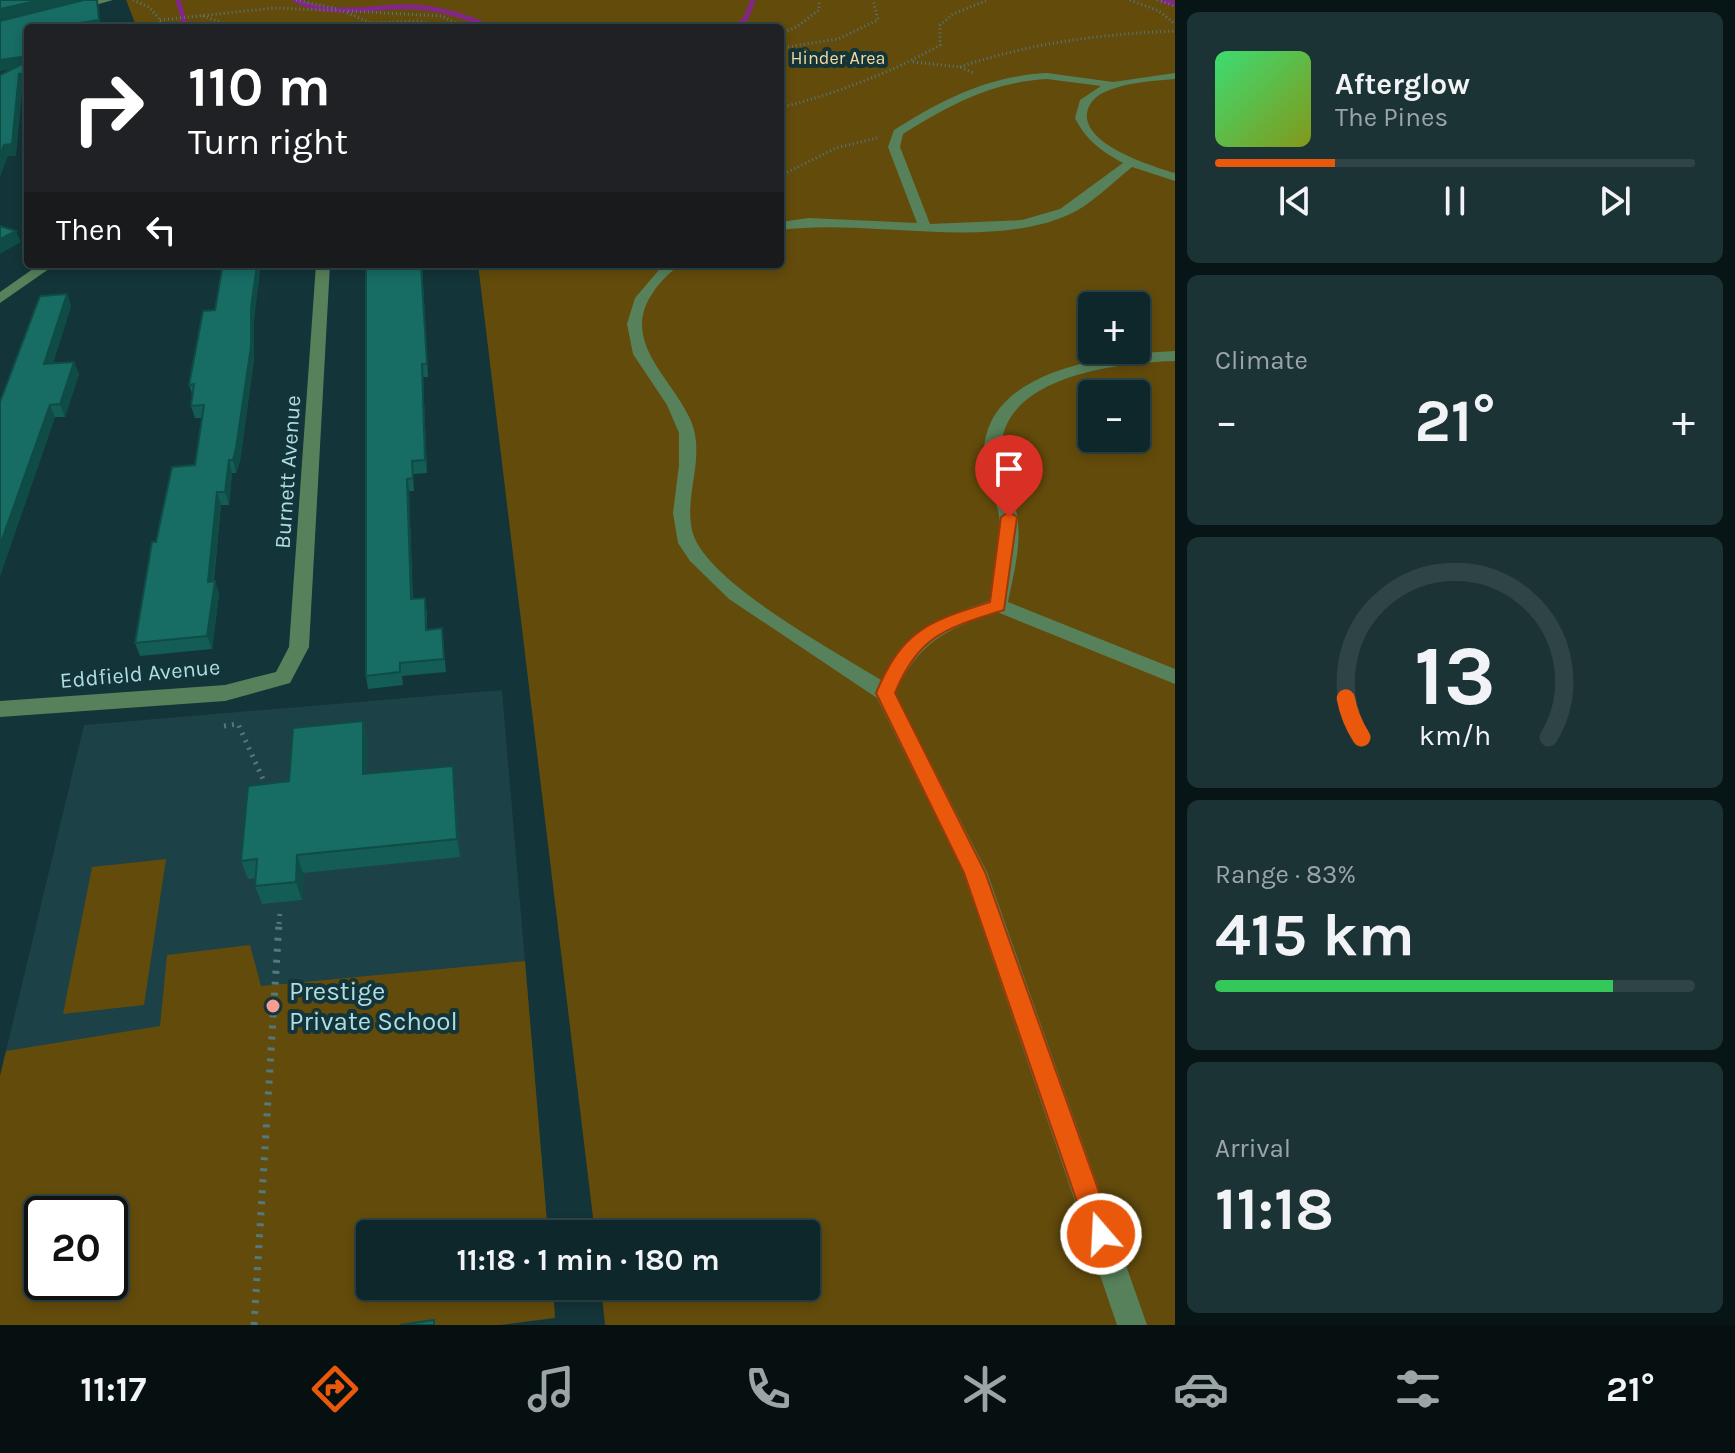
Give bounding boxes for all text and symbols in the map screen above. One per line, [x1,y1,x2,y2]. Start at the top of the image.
park label: Hinder Area [791,47,885,69]
text: 110 m [188,54,331,119]
icon: right [56,56,160,160]
text: Afterglow [1335,66,1470,102]
text: The Pines [1335,102,1448,133]
text: Turn right [188,121,348,163]
icon: previous [1273,179,1317,223]
icon: pause [1433,179,1477,223]
icon: next [1593,179,1637,223]
icon: left [139,208,183,252]
text: Then [56,212,123,248]
map controls [1078,292,1150,452]
button: + [1078,292,1150,364]
text: Climate [1215,345,1308,376]
button: − [1078,380,1150,452]
text: 21° [1415,386,1496,456]
street label: Burnett Avenue [270,394,306,550]
text: − [1215,396,1238,447]
text: + [1672,396,1695,447]
pin [975,435,1043,517]
icon: arrive [987,447,1031,491]
text: 13 [1414,628,1496,725]
street label: Eddfield Avenue [59,654,221,694]
text: km/h [1419,720,1491,753]
text: Range · 83% [1215,859,1356,890]
text: 415 km [1215,900,1415,970]
place label: Prestige Private School [289,976,458,1037]
marker: Prestige Private School [264,997,282,1015]
text: Arrival [1215,1133,1291,1164]
text: 11:18 [1215,1174,1334,1244]
position arrow [1059,1192,1143,1276]
speed limit sign: 20 [24,1196,128,1300]
text: 11:18 · 1 min · 180 m [456,1242,720,1278]
icon: directions [307,1361,363,1417]
icon: music [523,1361,579,1417]
icon: phone [740,1361,796,1417]
icon: climate [957,1361,1013,1417]
icon: car [1173,1361,1229,1417]
icon: filters [1390,1361,1446,1417]
text: 11:17 [80,1368,146,1410]
text: 21° [1606,1368,1655,1410]

